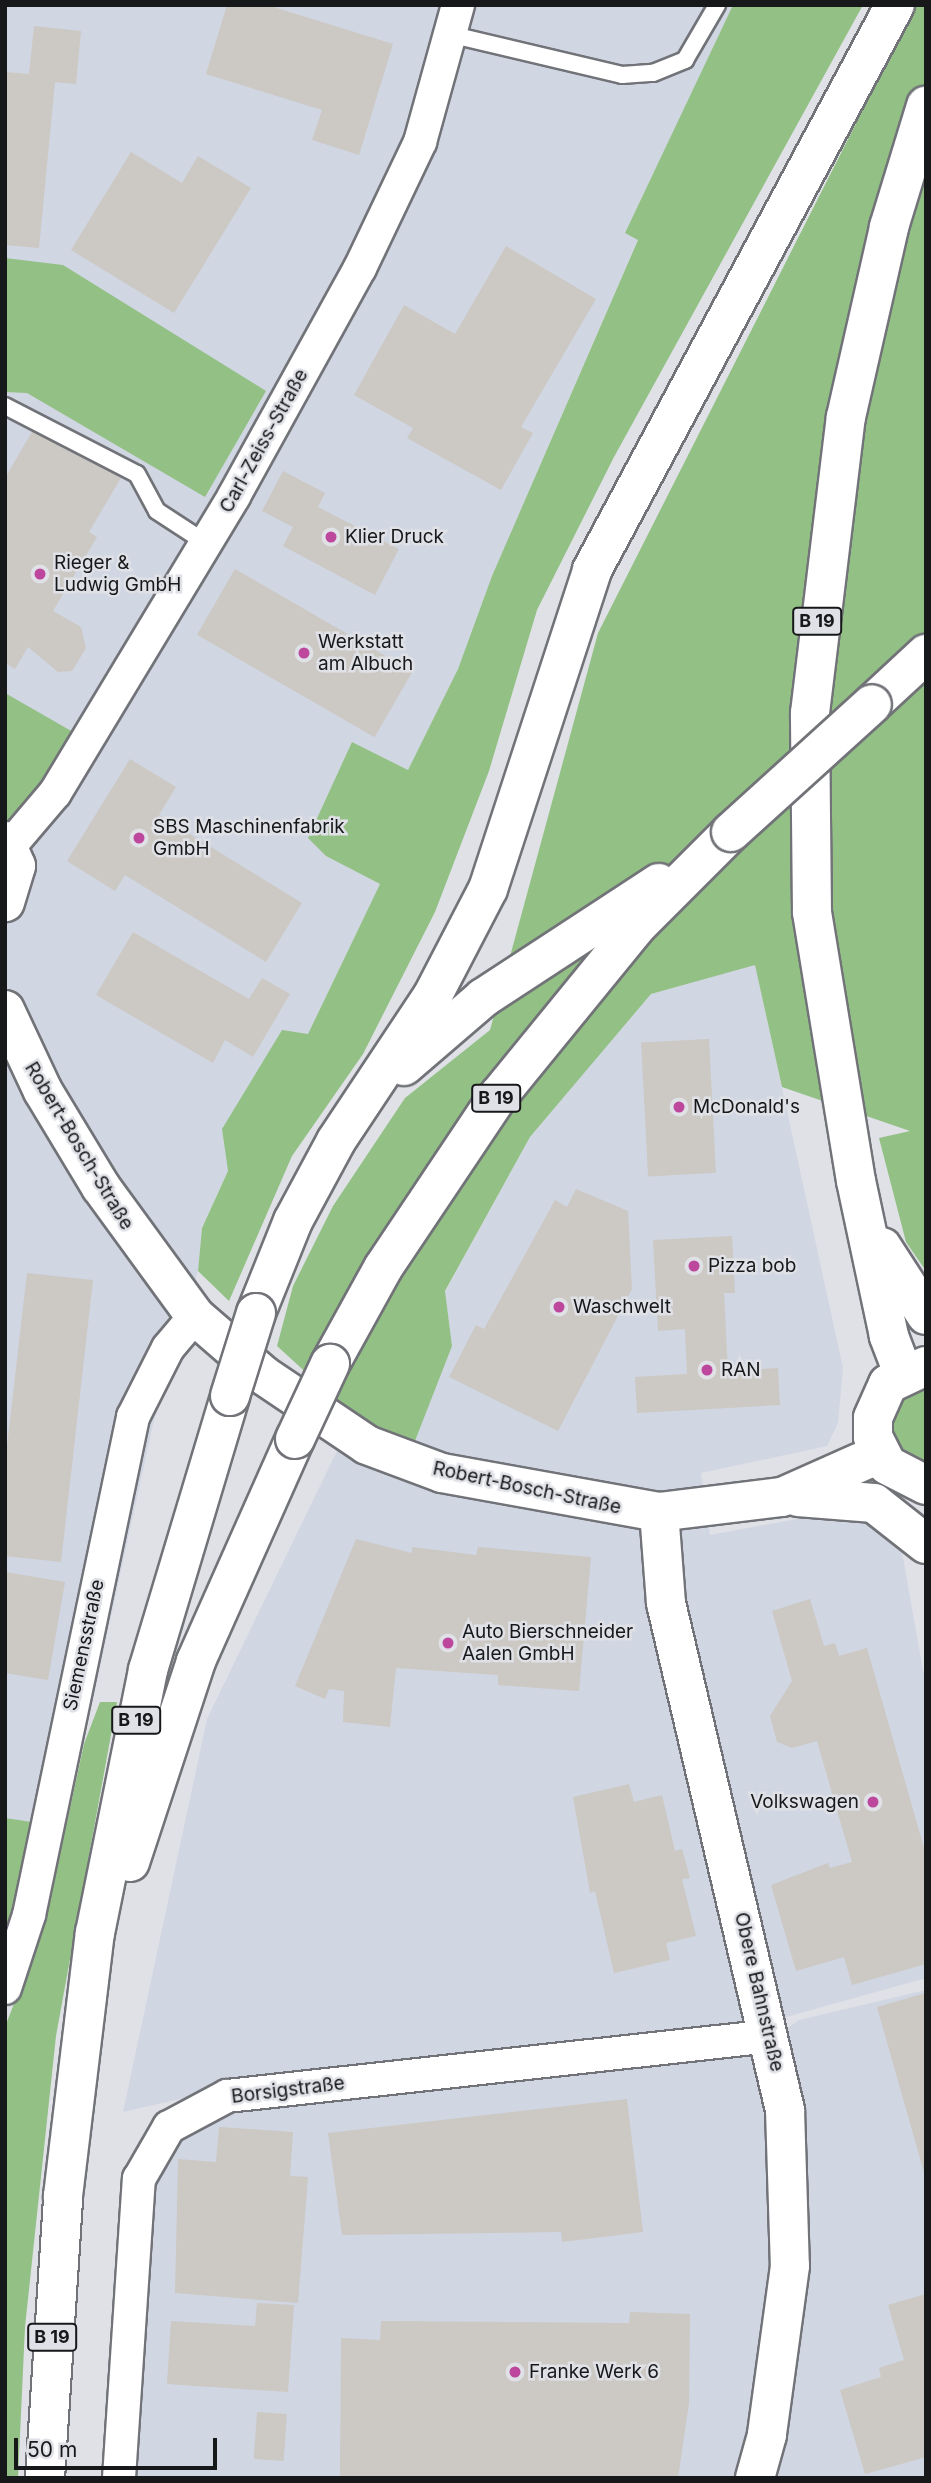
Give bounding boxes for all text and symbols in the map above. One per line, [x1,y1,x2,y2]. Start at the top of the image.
street label: Carl-Zeiss-Straße [215,365,313,517]
place label: Klier Druck [345,526,444,548]
marker: Klier Druck [323,529,339,545]
place label: Rieger & Ludwig GmbH [54,552,181,596]
marker: Rieger & Ludwig GmbH [32,566,48,582]
road number: B 19 [791,606,843,636]
place label: Werkstatt am Albuch [318,631,413,675]
marker: Werkstatt am Albuch [296,645,312,661]
place label: SBS Maschinenfabrik GmbH [153,816,345,860]
marker: SBS Maschinenfabrik GmbH [131,830,147,846]
street label: Robert-Bosch-Straße [20,1058,138,1234]
road number: B 19 [470,1084,522,1112]
place label: McDonald's [693,1096,800,1118]
marker: McDonald's [671,1099,687,1115]
place label: Pizza bob [708,1255,796,1277]
marker: Pizza bob [686,1258,702,1274]
place label: Waschwelt [573,1296,671,1318]
marker: Waschwelt [551,1299,567,1315]
place label: RAN [721,1359,761,1381]
marker: RAN [699,1362,715,1378]
street label: Robert-Bosch-Straße [431,1457,623,1519]
street label: Siemensstraße [59,1577,109,1713]
place label: Auto Bierschneider Aalen GmbH [462,1621,633,1665]
marker: Auto Bierschneider Aalen GmbH [440,1635,456,1651]
road number: B 19 [110,1706,162,1735]
place label: Volkswagen [750,1791,859,1813]
marker: Volkswagen [865,1794,881,1810]
street label: Obere Bahnstraße [730,1910,788,2074]
street label: Borsigstraße [230,2072,346,2108]
road number: B 19 [26,2322,78,2351]
place label: Franke Werk 6 [529,2361,659,2383]
marker: Franke Werk 6 [507,2364,523,2380]
scale bar [18,2424,220,2468]
text: 50 m [27,2437,77,2462]

